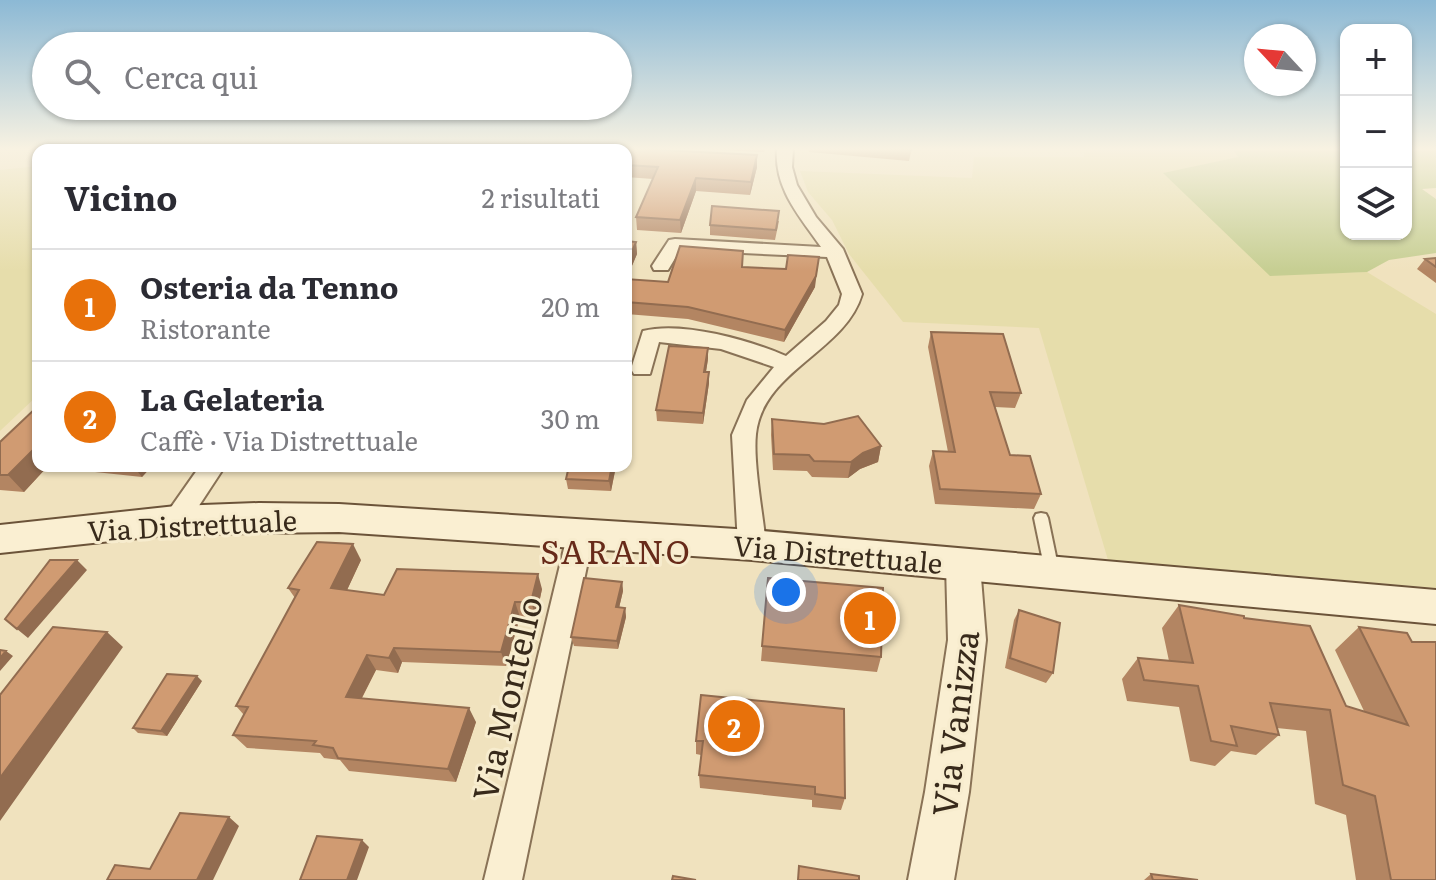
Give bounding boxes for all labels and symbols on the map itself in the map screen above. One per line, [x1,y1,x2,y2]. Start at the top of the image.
north arrow [1244,24,1316,96]
street label: Via Distrettuale [86,498,298,550]
street label: Via Distrettuale [732,523,944,583]
district label: SARANO [540,526,692,574]
your location [766,572,806,612]
pin: 1 [844,588,896,648]
street label: Via Montello [457,591,553,805]
street label: Via Vanizza [917,626,989,819]
pin: 2 [708,696,760,756]

